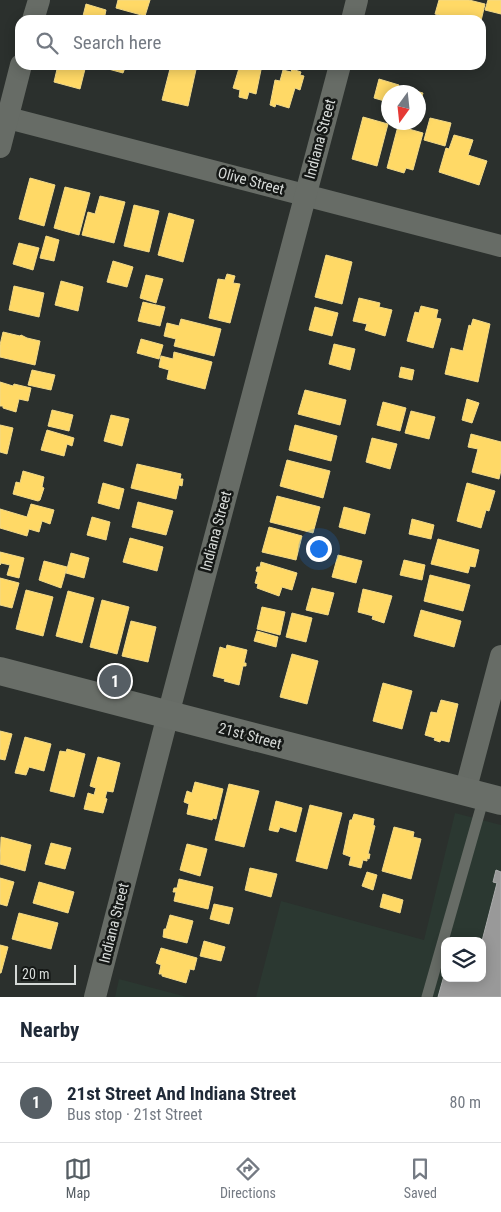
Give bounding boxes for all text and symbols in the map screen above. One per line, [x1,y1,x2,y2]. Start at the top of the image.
search box [15,15,486,70]
icon: search [33,29,61,57]
text: Search here [73,31,161,54]
north arrow [381,85,426,130]
street label: Indiana Street [301,97,339,181]
street label: Olive Street [216,164,286,198]
street label: Indiana Street [197,489,235,573]
your location [306,536,332,562]
pin: 1 [99,662,131,700]
street label: 21st Street [216,719,284,753]
street label: Indiana Street [95,881,133,965]
map controls [441,937,486,982]
button: layers [441,937,486,982]
scale bar [15,962,76,985]
text: 20 m [22,966,50,982]
text: Nearby [20,1018,79,1042]
text: 21st Street And Indiana Street [67,1082,296,1105]
text: 1 [32,1093,40,1112]
text: 80 m [449,1093,481,1112]
text: Bus stop · 21st Street [67,1105,202,1124]
tab: Map [64,1155,92,1201]
tab: Directions [220,1155,276,1201]
tab: Saved [404,1155,437,1201]

